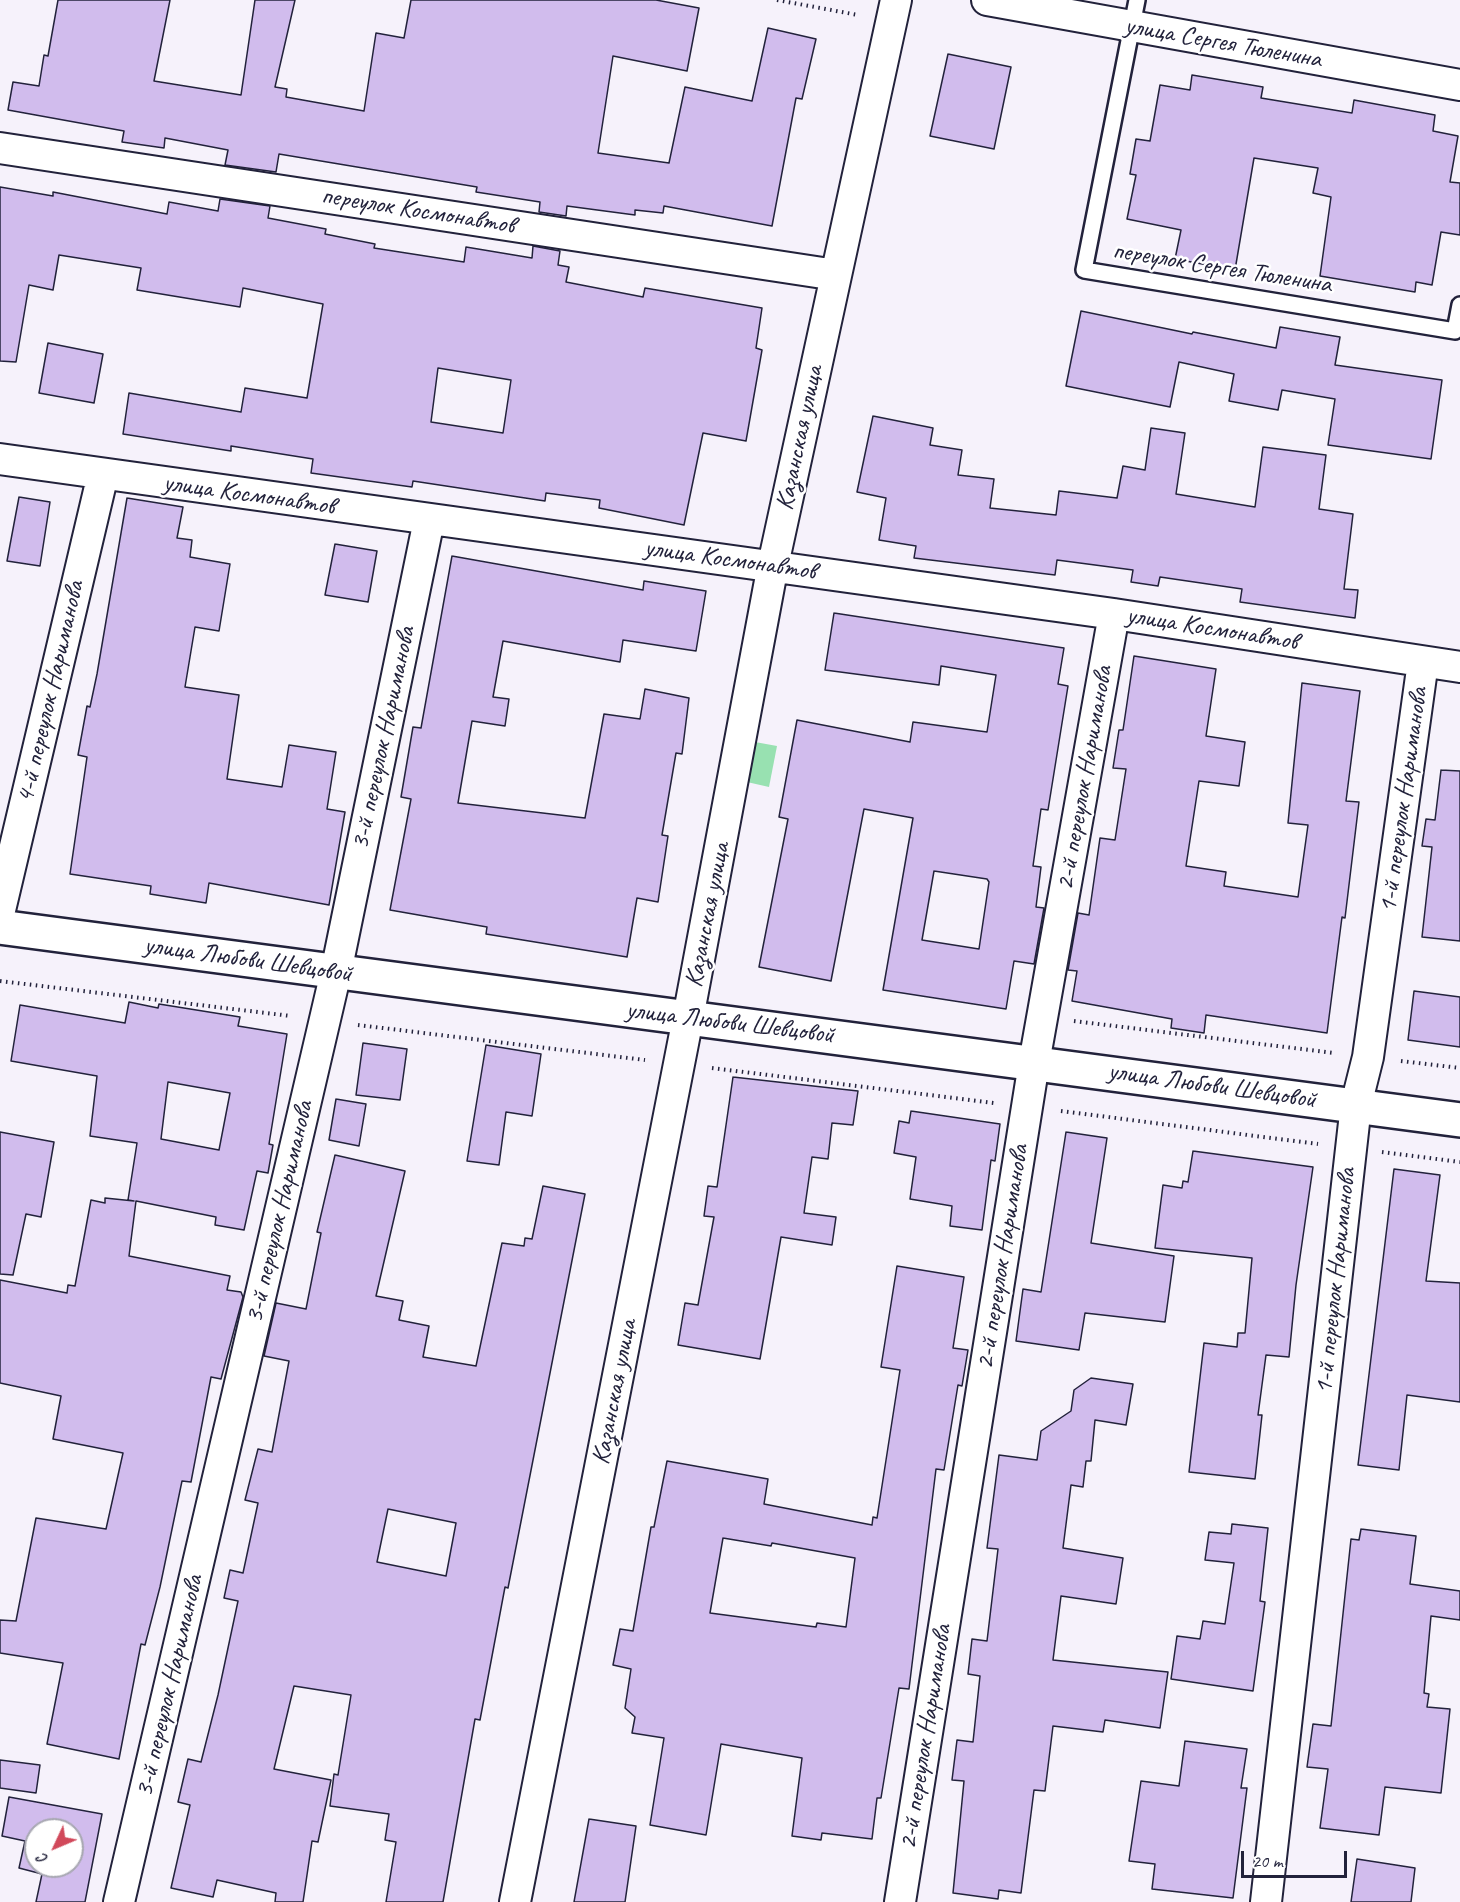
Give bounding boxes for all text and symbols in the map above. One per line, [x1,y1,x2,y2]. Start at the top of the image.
street label: улица Сергея Тюленина [1122,10,1324,76]
street label: переулок Космонавтов [319,180,517,242]
street label: переулок Сергея Тюленина [1110,235,1334,301]
street label: Казанская улица [769,363,831,513]
street label: улица Космонавтов [161,468,337,522]
street label: улица Космонавтов [642,533,818,587]
street label: 4-й переулок Нариманова [10,578,92,806]
street label: улица Космонавтов [1124,600,1300,658]
street label: 3-й переулок Нариманова [345,624,423,852]
street label: 2-й переулок Нариманова [1050,664,1120,892]
street label: 1-й переулок Нариманова [1373,686,1435,914]
street label: Казанская улица [679,840,737,990]
street label: улица Любови Шевцовой [142,930,354,990]
street label: улица Любови Шевцовой [624,995,836,1051]
street label: улица Любови Шевцовой [1106,1056,1318,1116]
street label: 3-й переулок Нариманова [239,1098,321,1326]
street label: 2-й переулок Нариманова [970,1143,1036,1371]
street label: 1-й переулок Нариманова [1309,1167,1363,1395]
street label: Казанская улица [586,1317,644,1467]
street label: 3-й переулок Нариманова [129,1572,211,1800]
street label: 2-й переулок Нариманова [893,1623,959,1851]
north arrow [24,1818,84,1878]
scale bar [1244,1839,1350,1877]
text: С [33,1849,52,1869]
text: 20 m [1252,1850,1283,1872]

